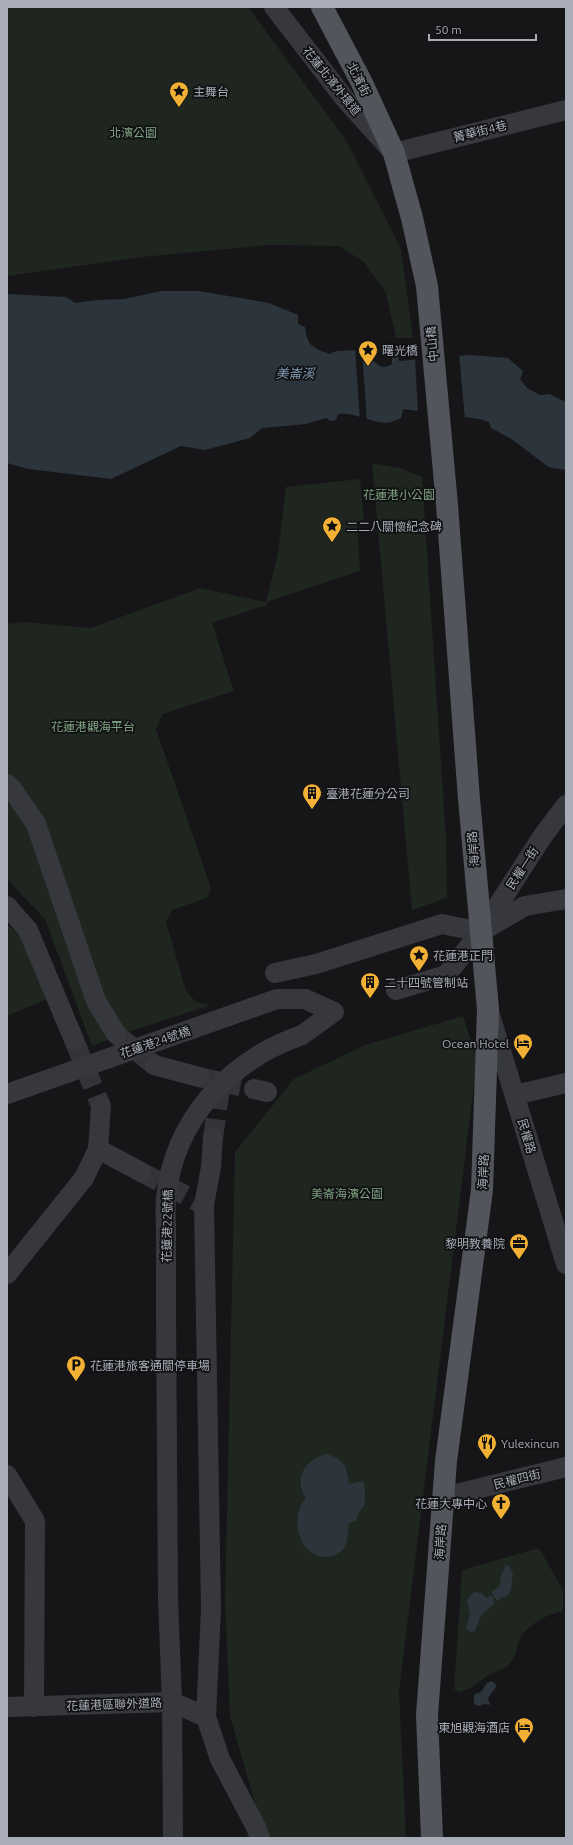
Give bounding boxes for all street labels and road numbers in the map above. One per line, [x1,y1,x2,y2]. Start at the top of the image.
street label: 花蓮北濱外環道 [301,44,363,118]
street label: 北濱街 [345,60,373,98]
street label: 菁華街4巷 [452,118,508,144]
street label: 中山橋 [424,325,440,363]
street label: 海岸路 [465,830,481,868]
street label: 民權一街 [503,844,541,892]
street label: 花蓮港24號橋 [118,1024,192,1060]
street label: 民權路 [516,1117,538,1155]
street label: 海岸路 [476,1154,490,1190]
street label: 花蓮港22號橋 [160,1189,174,1263]
street label: 民權四街 [492,1467,542,1491]
street label: 海岸路 [432,1524,448,1560]
street label: 花蓮港區聯外道路 [66,1696,162,1712]

